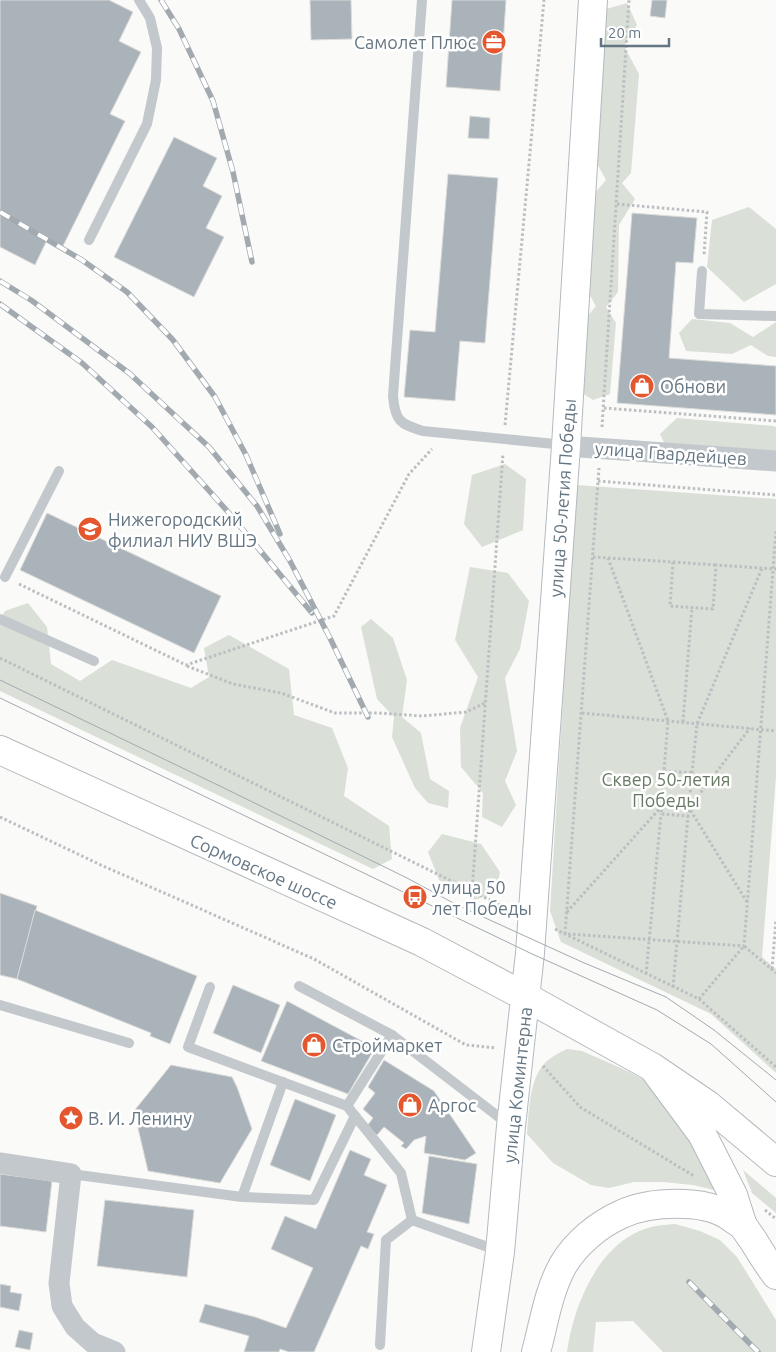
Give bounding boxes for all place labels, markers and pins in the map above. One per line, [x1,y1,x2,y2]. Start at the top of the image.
office icon: Самолет Плюс [481,29,507,55]
place label: Самолет Плюс [354,32,476,52]
shop icon: Обнови [629,373,655,399]
place label: Обнови [660,376,726,396]
place label: Нижегородский филиал НИУ ВШЭ [108,509,257,550]
school or university icon: Нижегородский филиал НИУ ВШЭ [77,516,103,542]
place label: улица 50 лет Победы [432,877,532,918]
bus stop icon: улица 50 лет Победы [402,884,428,910]
shop icon: Строймаркет [301,1032,327,1058]
place label: Строймаркет [332,1035,442,1055]
shop icon: Аргос [397,1092,423,1118]
place label: Аргос [428,1095,476,1115]
place icon: В. И. Ленину [58,1105,84,1131]
place label: В. И. Ленину [88,1108,192,1128]

